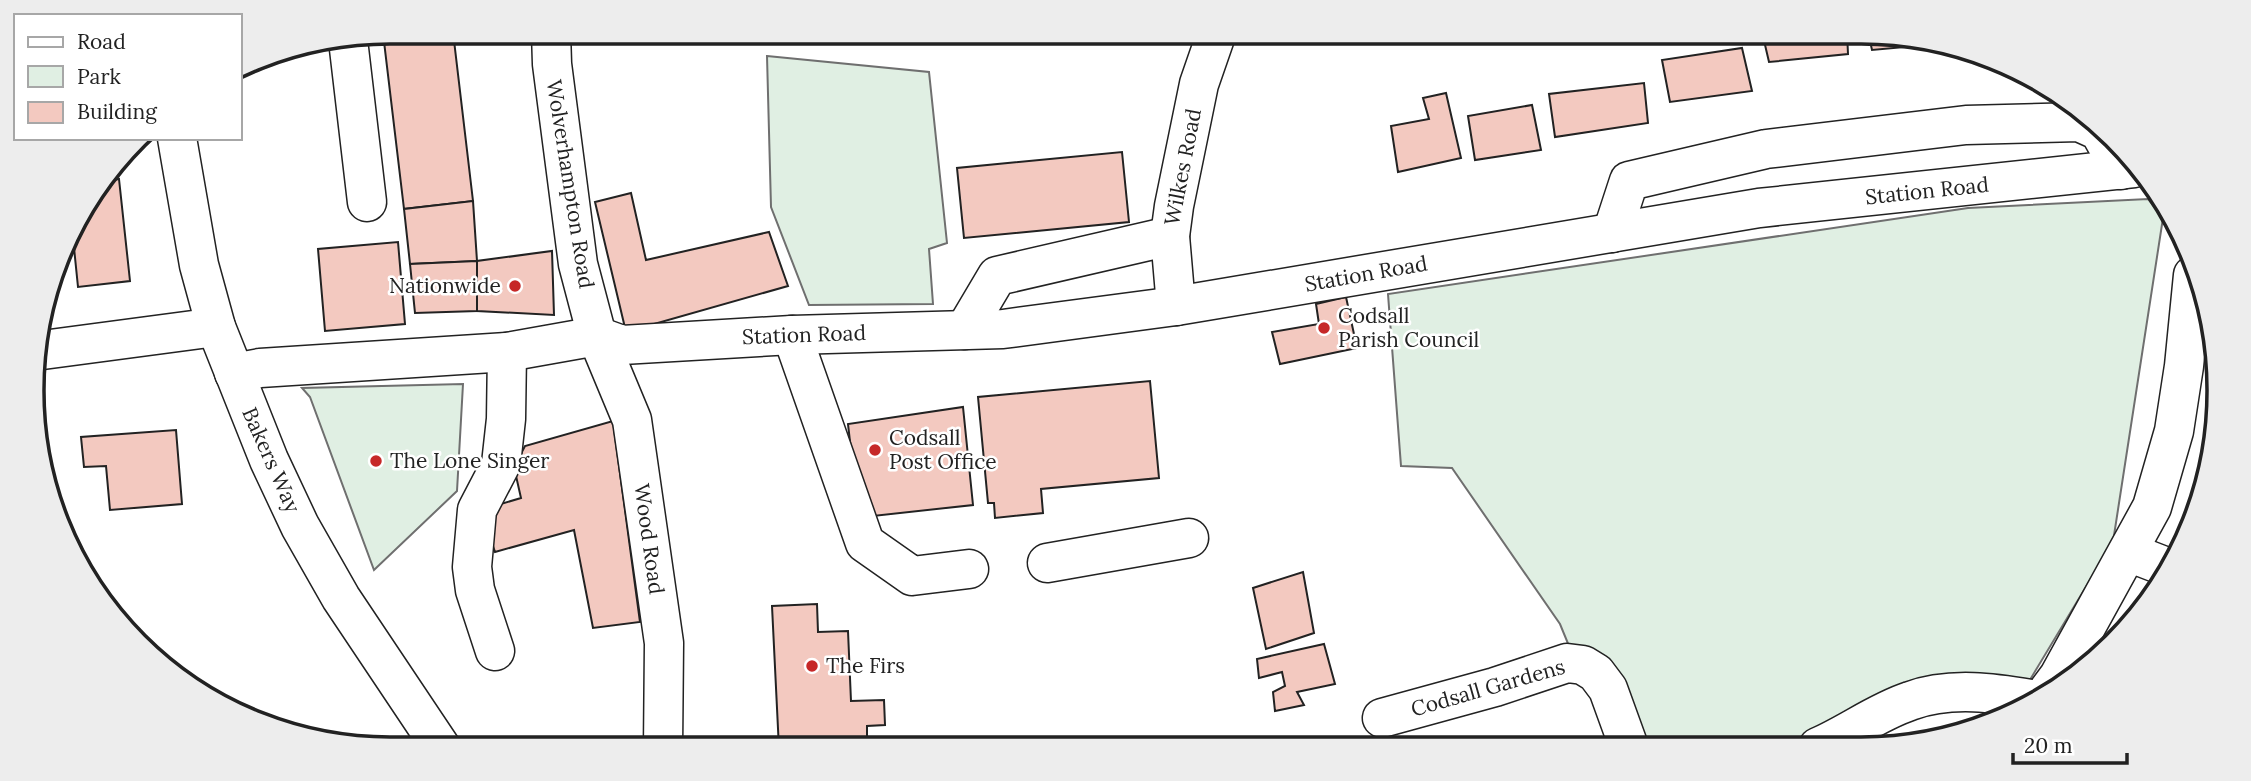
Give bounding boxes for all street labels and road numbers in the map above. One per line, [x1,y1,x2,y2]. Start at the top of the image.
street label: Wolverhampton Road [541,78,600,290]
street label: Wilkes Road [1158,106,1207,228]
street label: Station Road [1864,171,1990,210]
street label: Station Road [1303,249,1429,298]
street label: Station Road [742,319,866,350]
street label: Bakers Way [236,403,307,517]
street label: Wood Road [628,482,671,596]
street label: Codsall Gardens [1408,653,1568,722]

